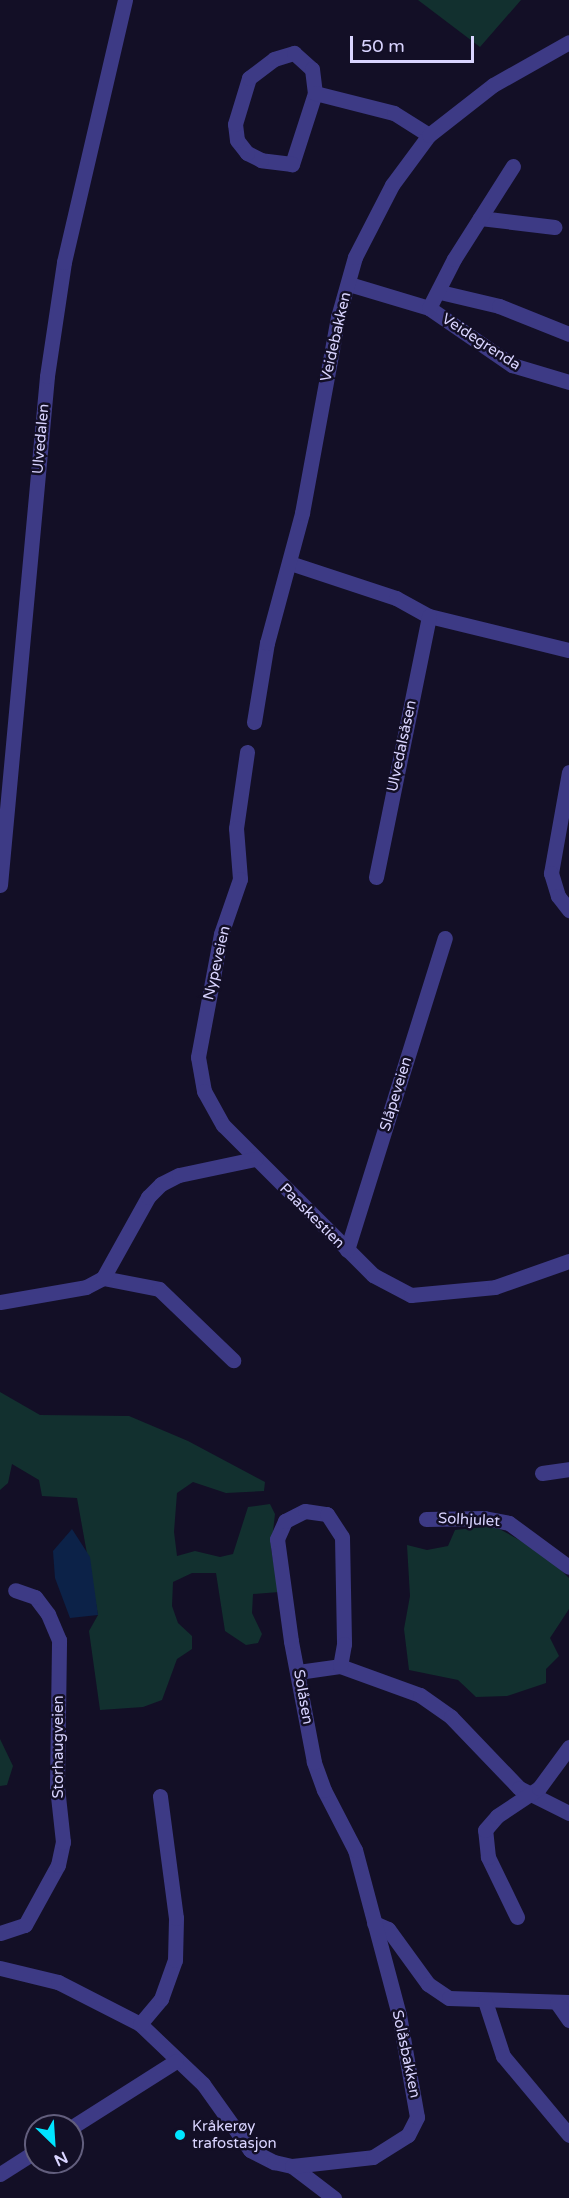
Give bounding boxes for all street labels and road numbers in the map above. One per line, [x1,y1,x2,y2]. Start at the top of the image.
street label: Veidebakken [317,290,355,384]
street label: Veidegrenda [438,310,524,374]
street label: Ulvedalen [29,403,53,475]
street label: Ulvedalsåsen [383,698,421,794]
street label: Nypeveien [200,924,234,1002]
street label: Slåpeveien [376,1055,416,1133]
street label: Paaskestien [276,1180,348,1252]
street label: Solhjulet [438,1509,500,1531]
street label: Solåsen [289,1668,317,1726]
street label: Storhaugveien [50,1695,68,1799]
street label: Solåsbakken [388,2008,424,2100]

